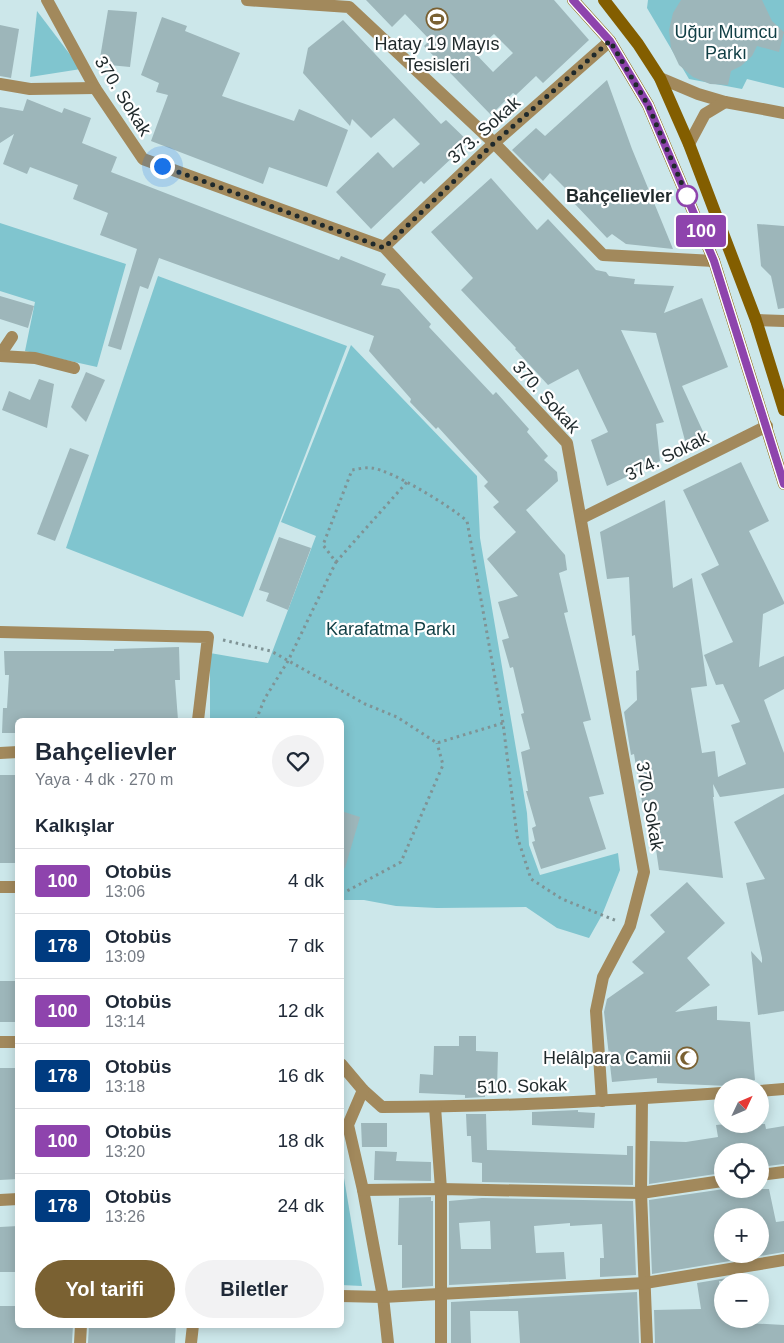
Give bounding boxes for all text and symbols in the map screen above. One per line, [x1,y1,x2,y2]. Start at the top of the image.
sports icon: Hatay 19 Mayıs Tesisleri [425,7,449,31]
park label: Uğur Mumcu Parkı [674,22,778,63]
place label: Hatay 19 Mayıs Tesisleri [374,34,500,75]
street label: 370. Sokak [91,53,156,140]
street label: 373. Sokak [444,92,525,168]
your location [150,154,175,179]
marker: Bahçelievler [676,185,698,207]
place label: Bahçelievler [566,186,672,206]
line badge: 100 [672,215,730,247]
text: 100 [686,221,716,241]
street label: 370. Sokak [508,357,584,438]
street label: 374. Sokak [622,427,713,485]
park label: Karafatma Parkı [326,619,456,639]
button: heart [272,735,324,787]
text: Bahçelievler [35,738,176,765]
street label: 370. Sokak [632,760,668,853]
text: Yaya · 4 dk · 270 m [35,771,173,788]
text: Kalkışlar [35,815,114,836]
text: Otobüs [105,861,172,882]
text: 4 dk [288,870,324,891]
text: 100 [47,871,78,891]
text: 13:06 [105,883,145,900]
text: Otobüs [105,926,172,947]
text: 7 dk [288,935,324,956]
text: 178 [47,936,78,956]
text: 13:09 [105,948,145,965]
text: Otobüs [105,991,172,1012]
text: 12 dk [278,1000,324,1021]
text: 100 [47,1001,78,1021]
text: 13:14 [105,1013,145,1030]
mosque icon: Helâlpara Camii [675,1046,699,1070]
place label: Helâlpara Camii [543,1048,671,1068]
text: Otobüs [105,1056,172,1077]
text: 16 dk [278,1065,324,1086]
text: 178 [47,1066,78,1086]
street label: 510. Sokak [477,1074,568,1098]
text: 13:18 [105,1078,145,1095]
north arrow [714,1078,769,1132]
map controls [714,1078,769,1328]
text: Otobüs [105,1121,172,1142]
text: 18 dk [278,1130,324,1151]
text: 100 [47,1131,78,1151]
text: 13:20 [105,1143,145,1160]
button: locate [714,1143,769,1198]
text: Otobüs [105,1186,172,1207]
text: 24 dk [278,1195,324,1216]
text: 178 [47,1196,78,1216]
text: 13:26 [105,1208,145,1225]
button: + [714,1208,769,1263]
button: Yol tarifi [35,1260,175,1318]
button: Biletler [185,1260,324,1318]
button: − [714,1273,769,1328]

